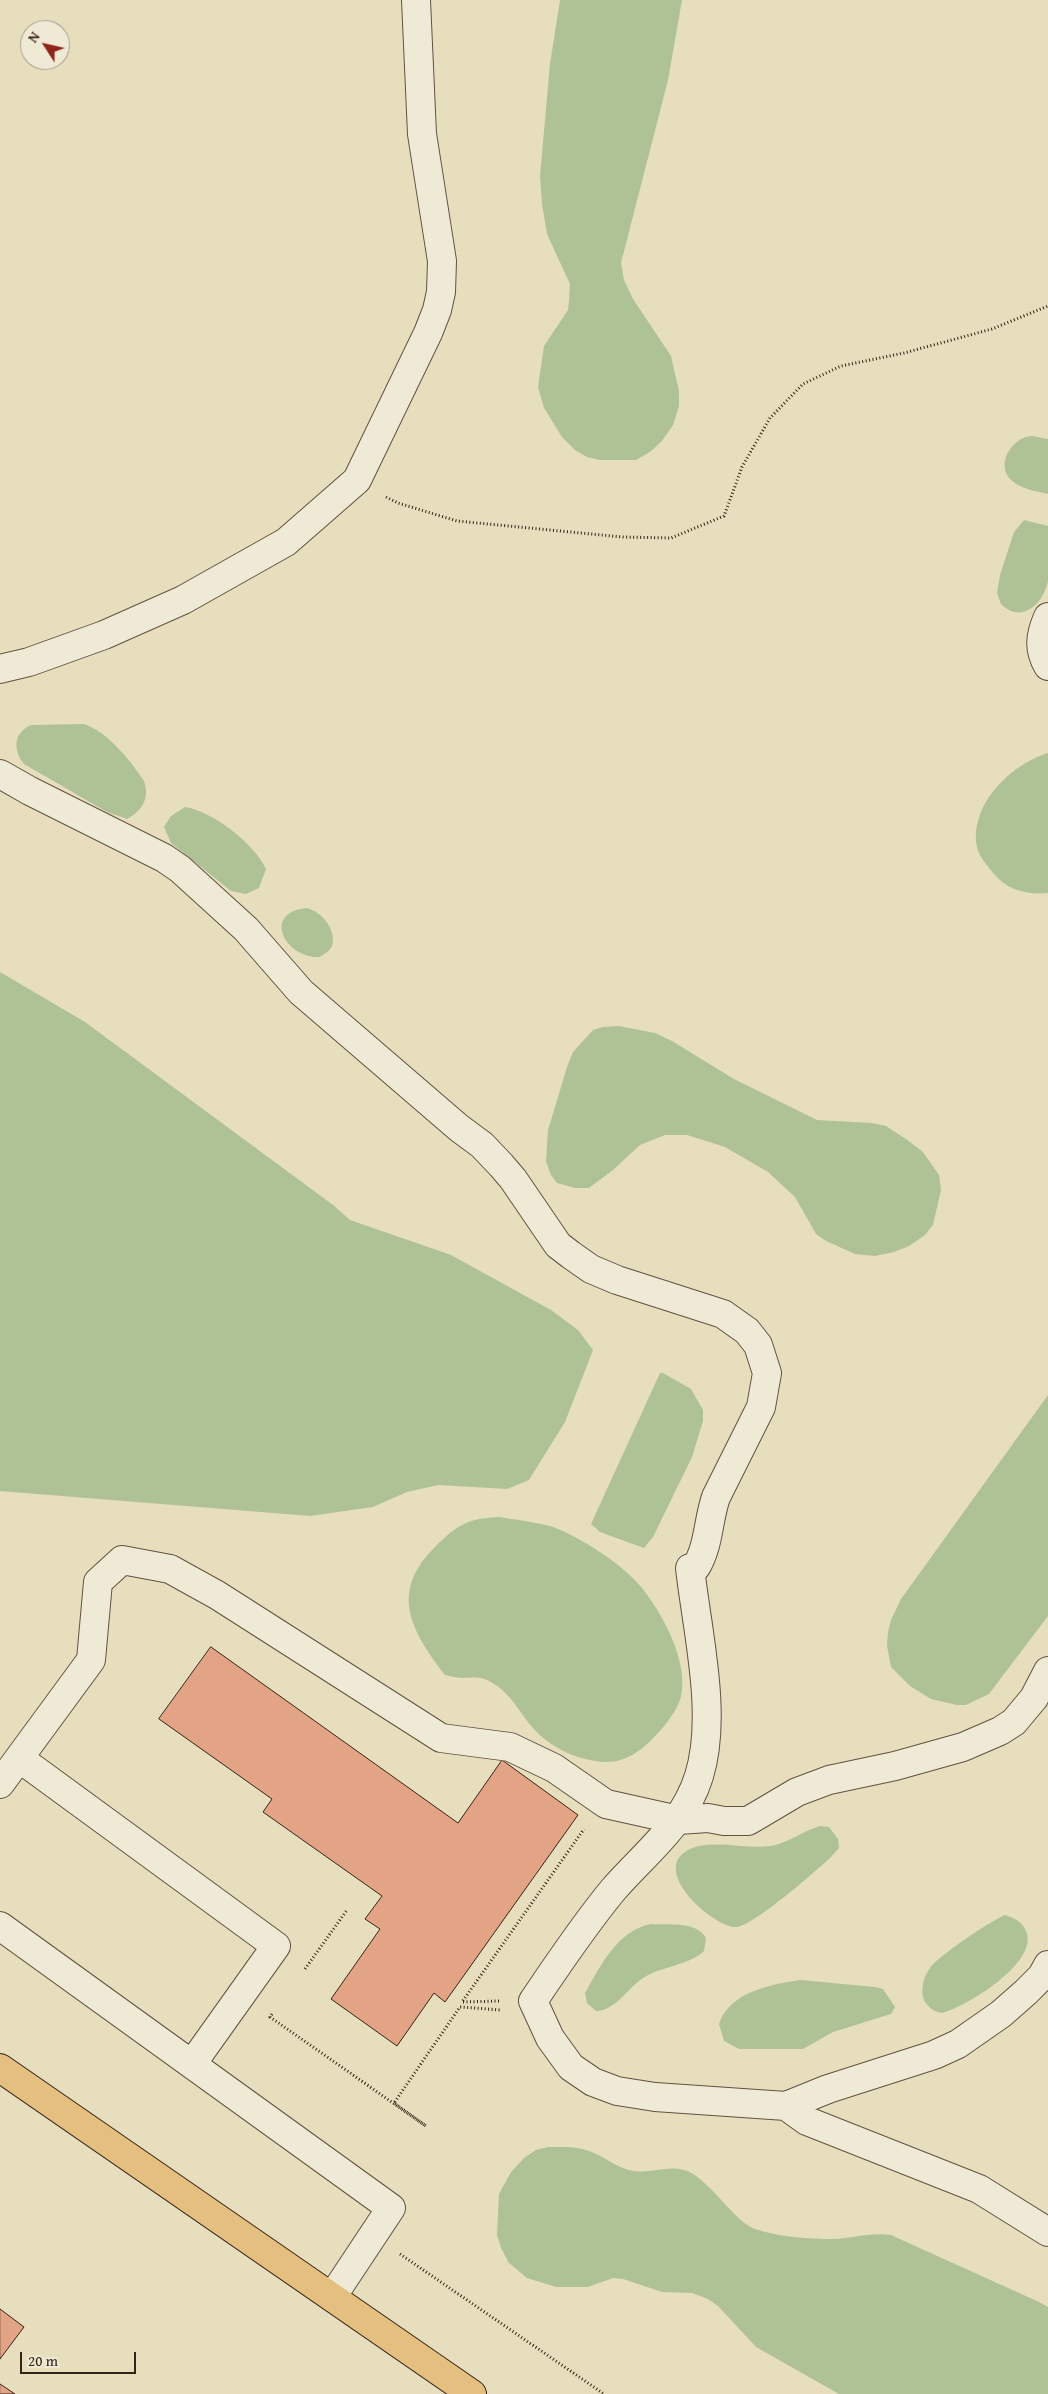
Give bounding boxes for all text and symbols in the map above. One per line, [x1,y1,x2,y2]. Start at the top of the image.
north arrow [20,20,70,70]
text: N [23,27,44,47]
scale bar [22,2342,139,2374]
text: 20 m [28,2350,58,2371]

